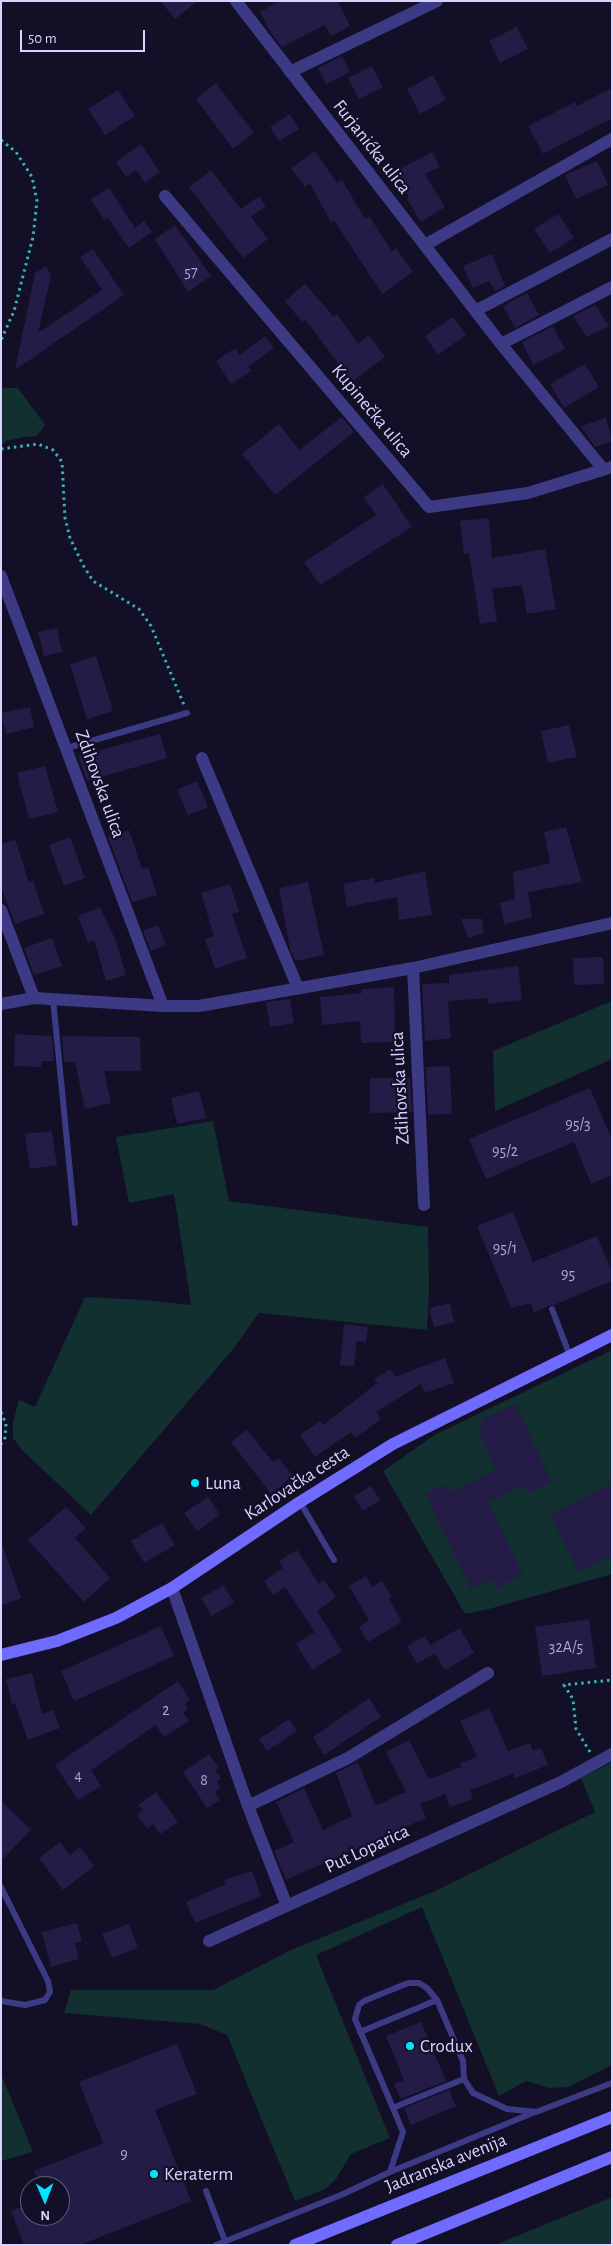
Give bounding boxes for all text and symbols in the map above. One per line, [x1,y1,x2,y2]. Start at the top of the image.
scale bar [22,20,148,52]
text: 50 m [28,31,57,46]
street label: Furjanićka ulica [328,95,416,199]
house number: 57 [184,262,198,282]
street label: Kupinečka ulica [326,360,418,462]
street label: Zdihovska ulica [70,727,130,841]
street label: Zdihovska ulica [386,1031,414,1145]
house number: 95/3 [565,1114,591,1134]
house number: 95/2 [492,1141,518,1161]
house number: 95/1 [493,1238,517,1258]
house number: 95 [561,1264,575,1284]
street label: Karlovačka cesta [240,1441,354,1525]
place label: Luna [205,1472,241,1494]
marker: Luna [189,1477,201,1489]
house number: 32A/5 [549,1637,583,1657]
house number: 2 [162,1700,170,1720]
house number: 4 [74,1765,82,1785]
house number: 8 [200,1770,208,1790]
street label: Put Loparica [321,1820,413,1878]
place label: Crodux [420,2035,473,2057]
marker: Crodux [404,2040,416,2052]
street label: Jadranska avenija [382,2128,510,2198]
house number: 9 [120,2144,128,2164]
place label: Keraterm [164,2163,233,2185]
marker: Keraterm [148,2168,160,2180]
north arrow [20,2176,70,2226]
text: N [40,2208,50,2222]

